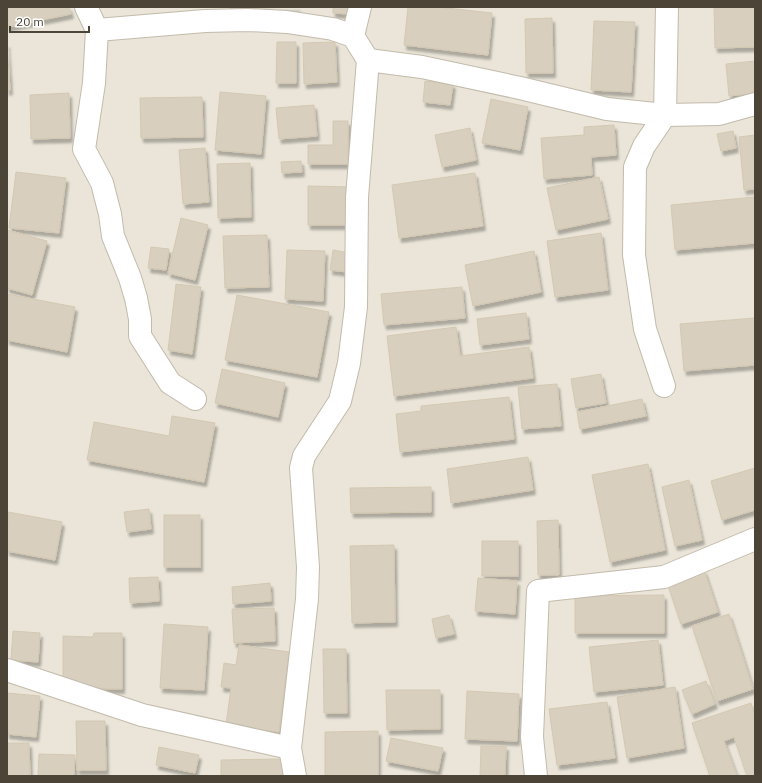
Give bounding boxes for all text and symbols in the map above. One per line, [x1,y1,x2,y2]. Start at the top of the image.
scale bar [10,8,89,34]
text: 20 m [16,14,44,29]

